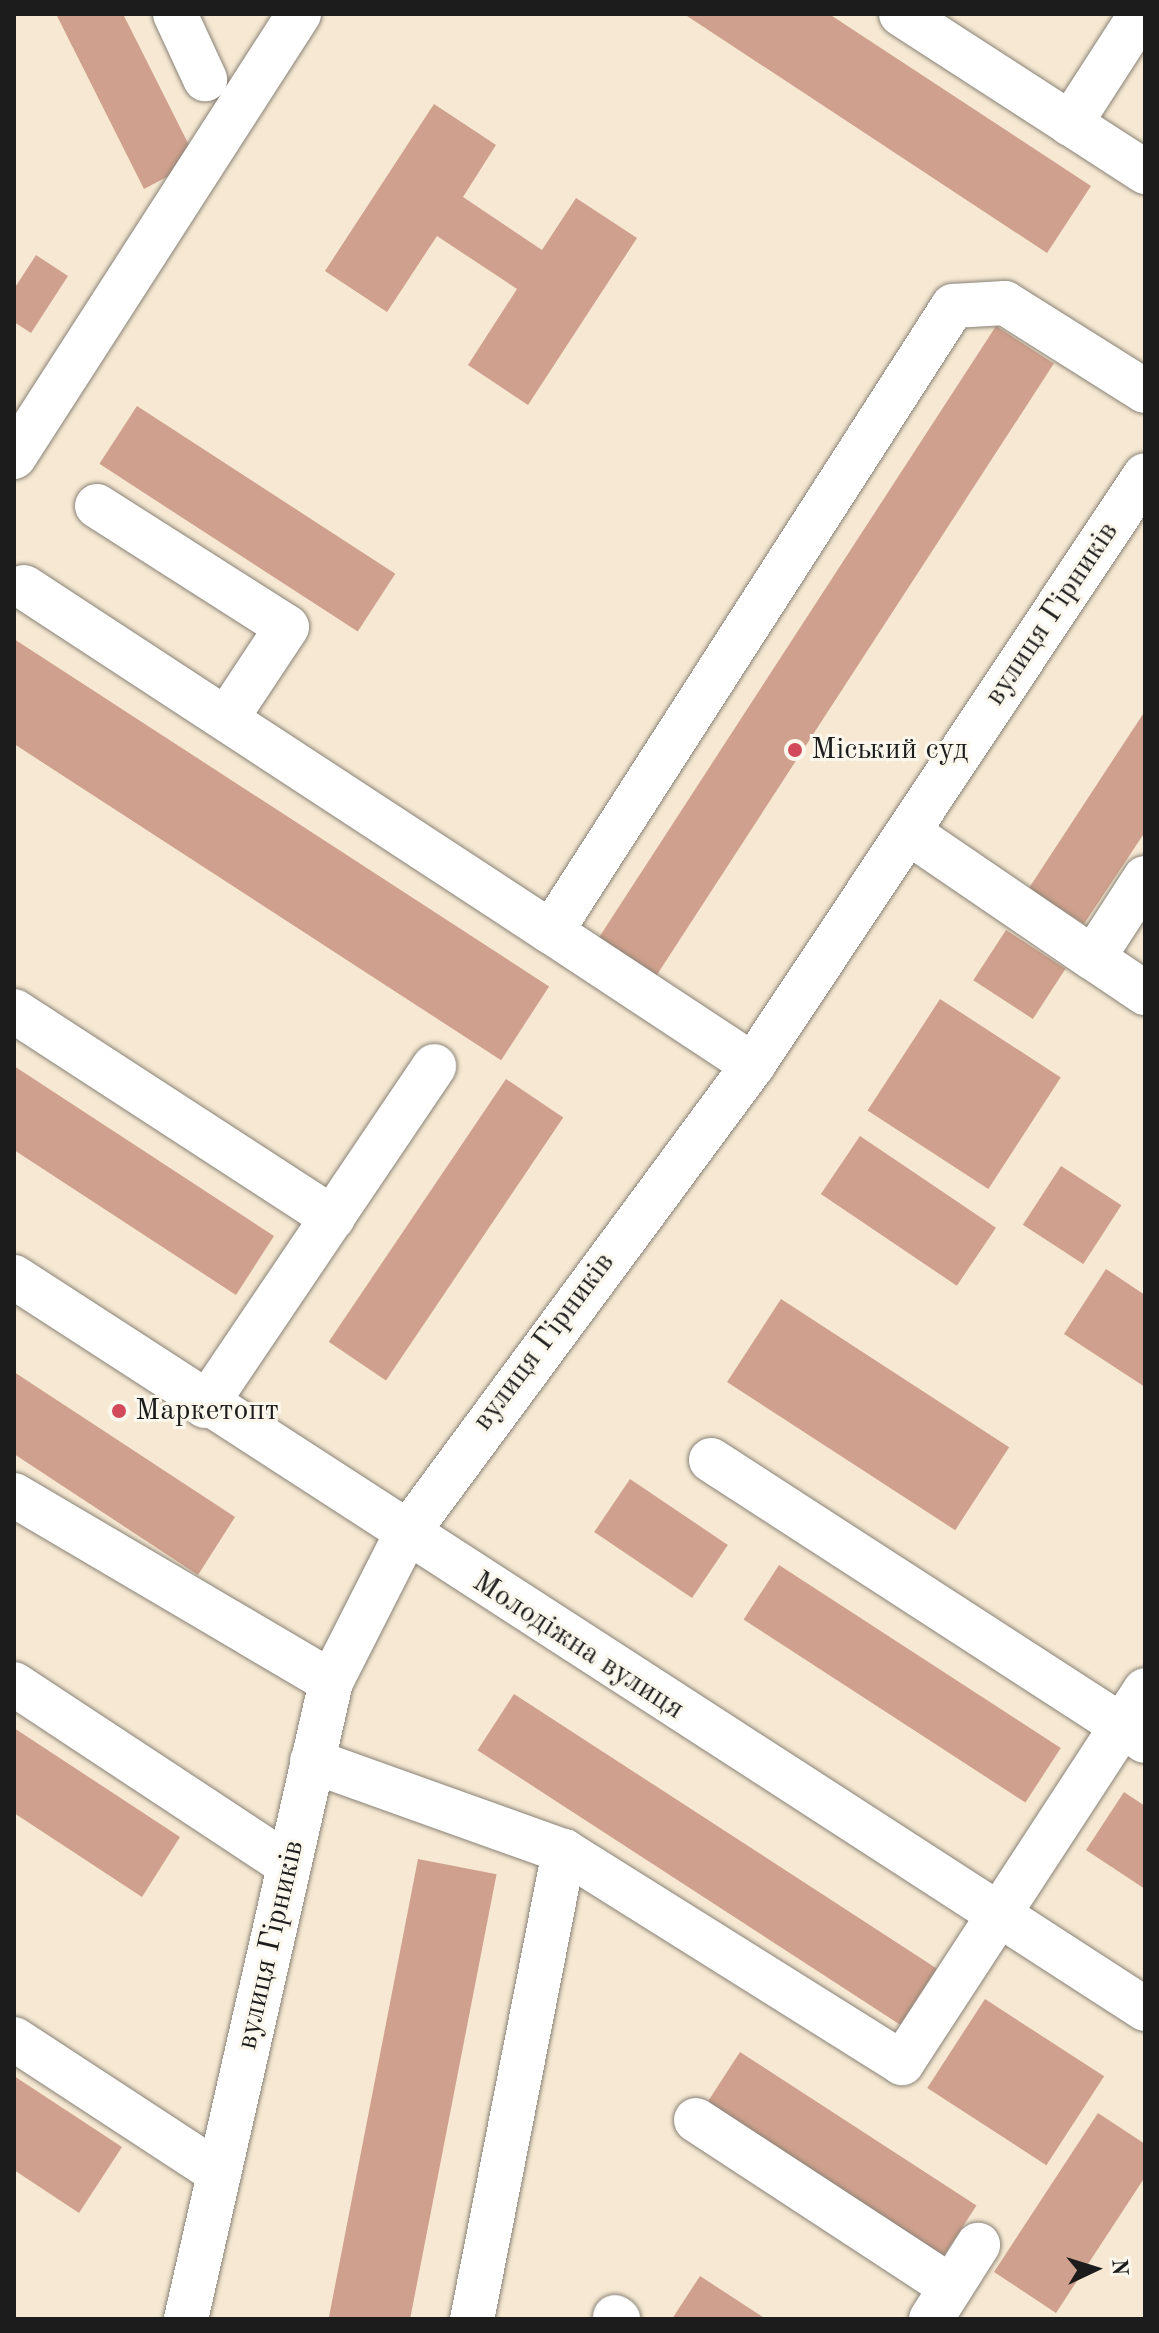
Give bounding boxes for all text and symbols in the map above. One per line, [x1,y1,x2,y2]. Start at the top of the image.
street label: вулиця Гірників [977,515,1127,713]
place label: Міський суд [811,732,968,768]
marker: Міський суд [786,741,804,759]
street label: вулиця Гірників [465,1246,623,1438]
place label: Маркетопт [135,1393,279,1429]
marker: Маркетопт [110,1402,128,1420]
street label: Молодіжна вулиця [465,1564,691,1728]
street label: вулиця Гірників [229,1837,313,2053]
north arrow [1055,2229,1135,2309]
text: N [1107,2258,1131,2276]

